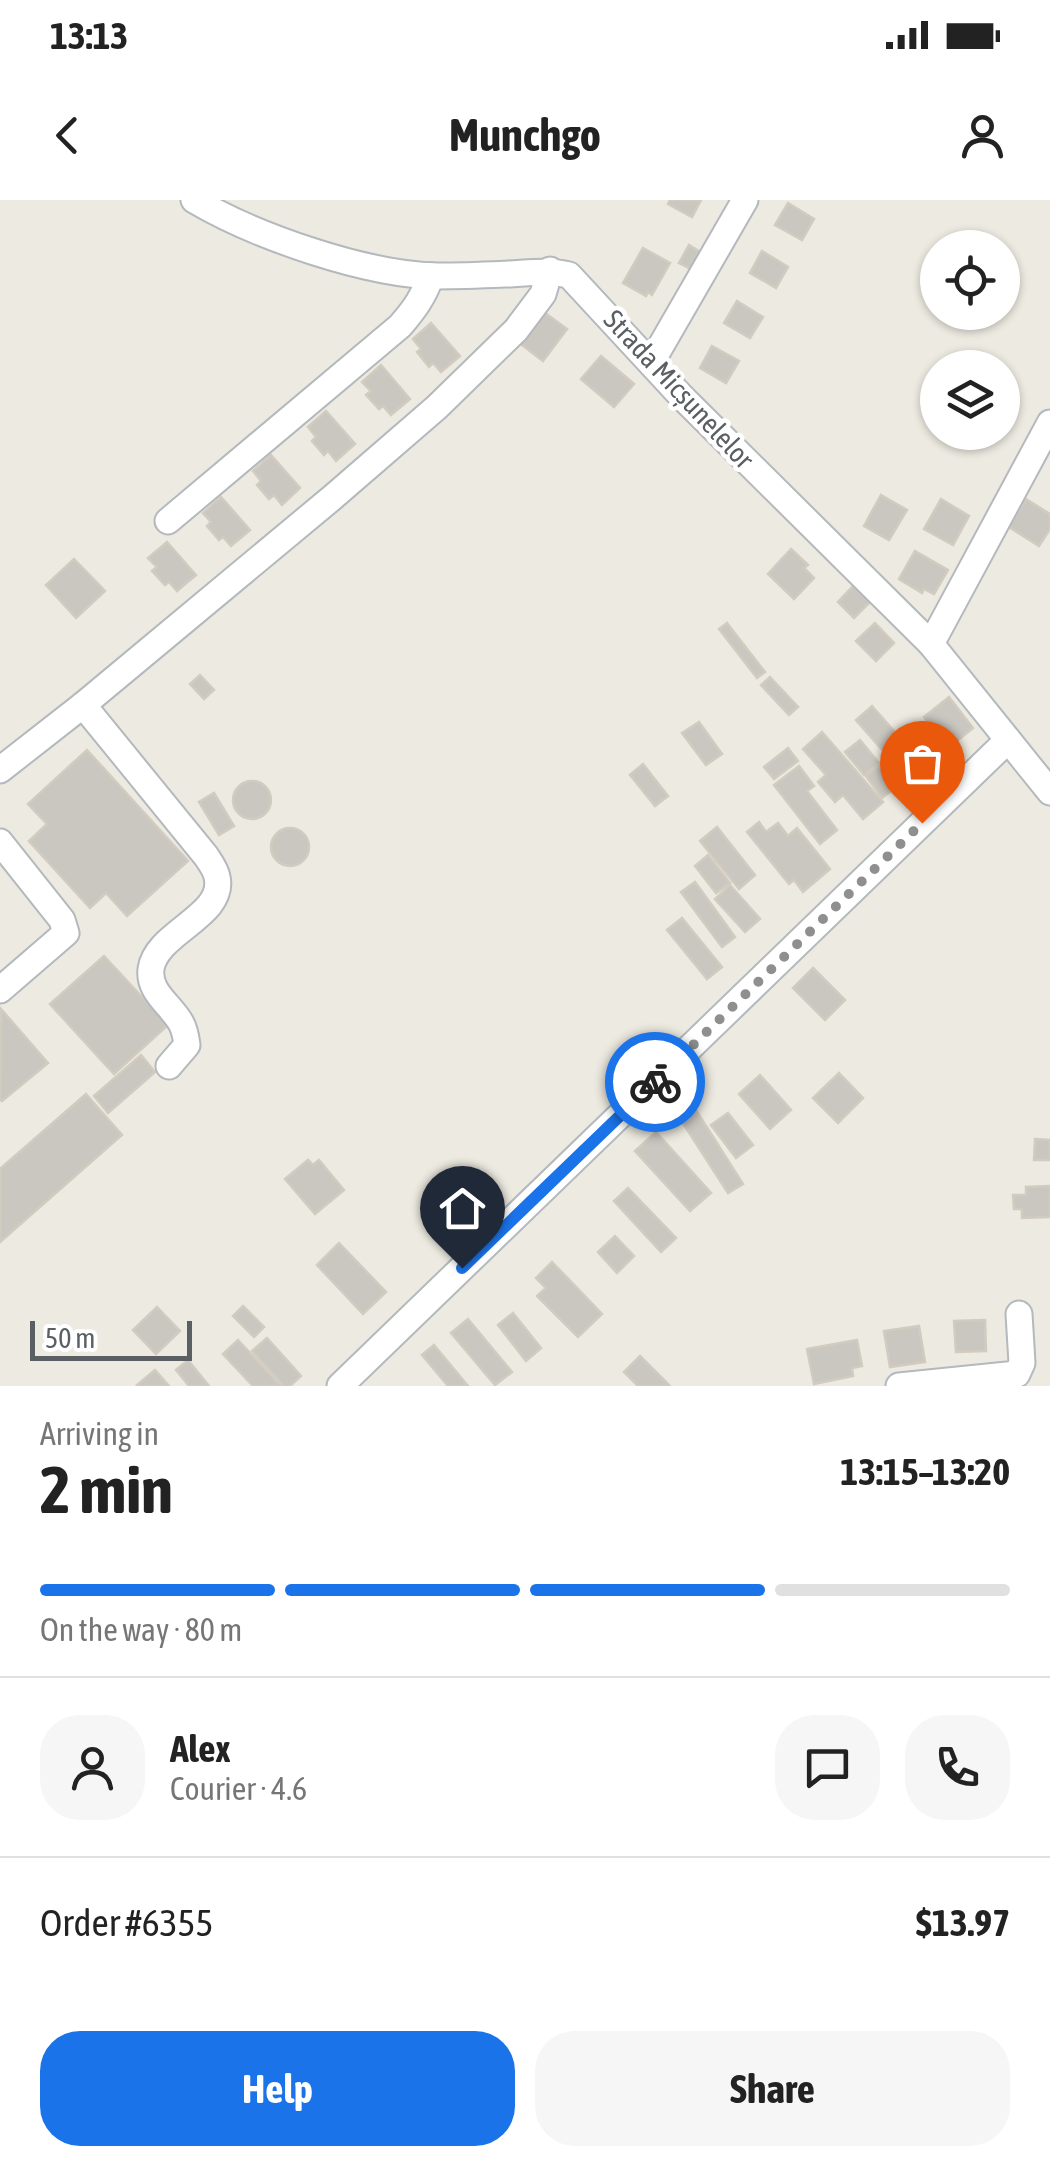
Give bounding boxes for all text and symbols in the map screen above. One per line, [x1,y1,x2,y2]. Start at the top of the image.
text: 13:13 [50,14,128,57]
icon: back [40,108,95,163]
icon: person [955,108,1010,163]
text: Munchgo [449,109,601,161]
map controls [920,230,1020,450]
button: locate [920,230,1020,330]
street label: Strada Micșunelelor [598,303,761,475]
button: layers [920,350,1020,450]
pin [880,721,965,824]
icon: bag [895,736,950,791]
courier [605,1032,705,1132]
icon: bike [628,1055,683,1110]
pin [420,1166,505,1269]
icon: home [435,1181,490,1236]
scale bar [30,1316,192,1360]
text: 50 m [45,1322,95,1354]
text: Arriving in [40,1415,159,1452]
text: 13:15–13:20 [840,1450,1010,1493]
text: 2 min [40,1452,173,1527]
text: On the way · 80 m [40,1611,242,1648]
button: person [40,1715,145,1820]
button: chat [775,1715,880,1820]
button: phone [905,1715,1010,1820]
text: Alex [170,1727,231,1770]
text: Courier · 4.6 [170,1770,307,1807]
text: Order #6355 [40,1901,213,1944]
text: $13.97 [916,1901,1010,1944]
button: Help [40,2031,515,2146]
button: Share [535,2031,1010,2146]

